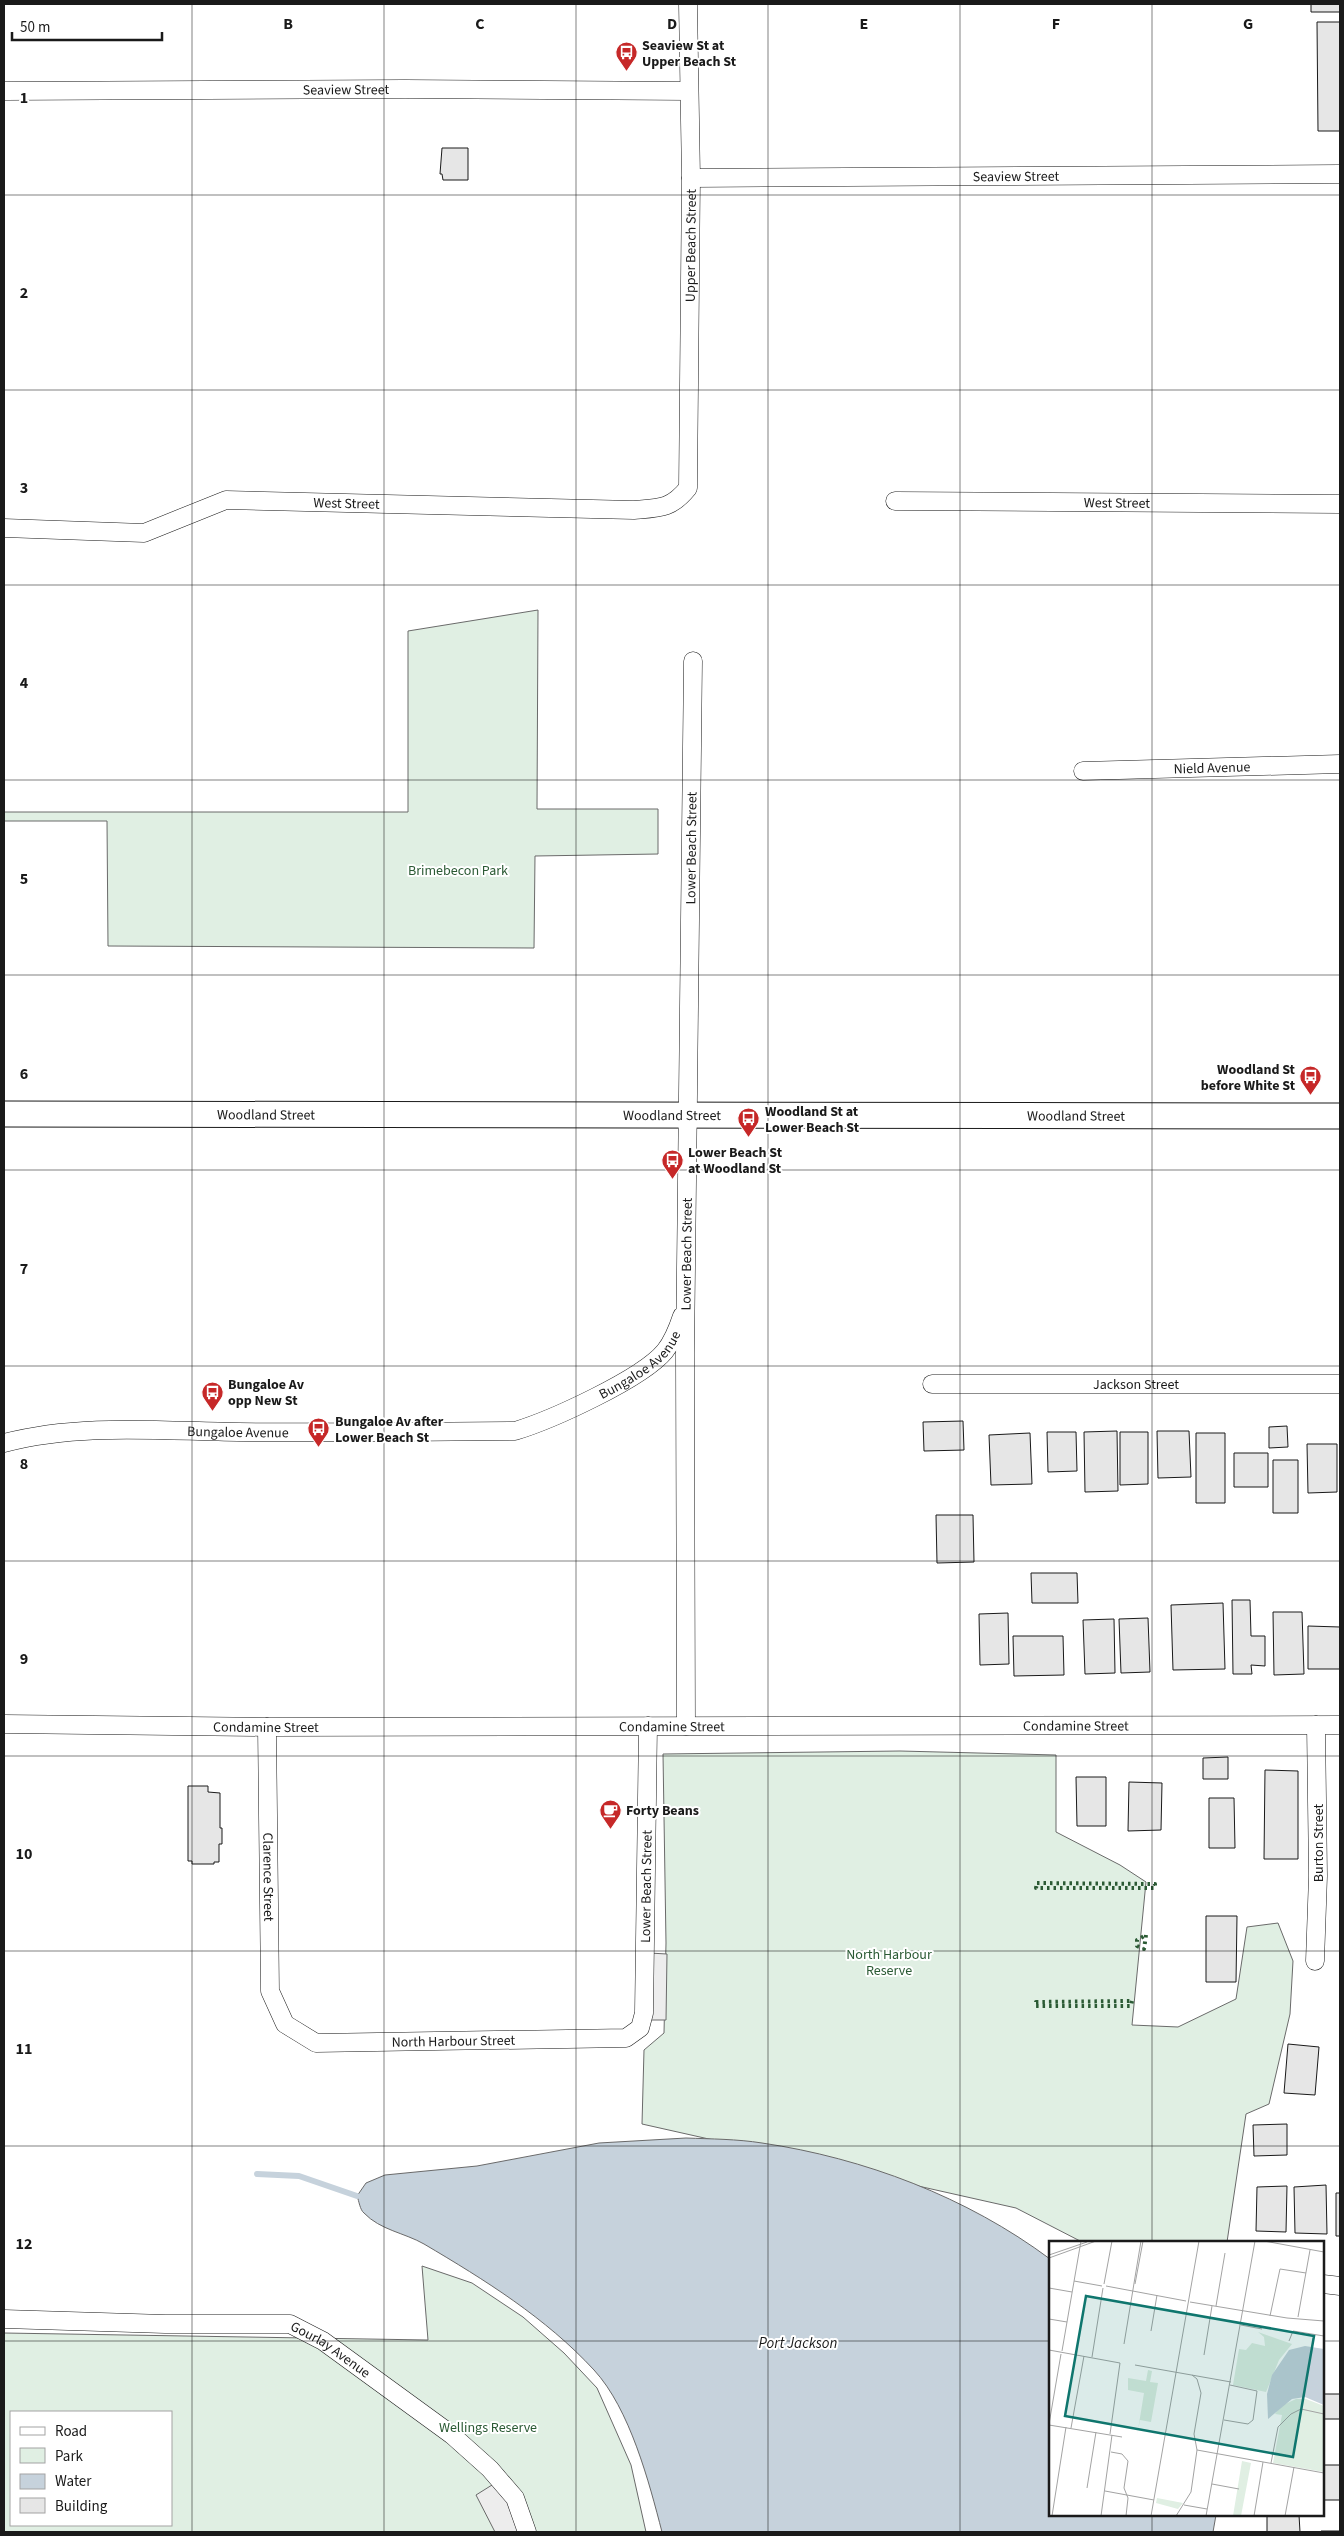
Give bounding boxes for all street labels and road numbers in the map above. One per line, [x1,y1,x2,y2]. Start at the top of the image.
street label: Seaview Street [303,80,389,101]
street label: Seaview Street [973,167,1059,187]
street label: Upper Beach Street [681,189,702,302]
street label: West Street [313,493,380,515]
street label: West Street [1084,493,1150,514]
street label: Nield Avenue [1173,757,1251,780]
street label: Lower Beach Street [681,791,702,905]
street label: Woodland Street [217,1105,315,1125]
street label: Woodland Street [623,1106,721,1126]
street label: Woodland Street [1027,1107,1125,1127]
street label: Lower Beach Street [677,1197,698,1311]
street label: Bungaloe Avenue [596,1328,686,1405]
street label: Jackson Street [1093,1375,1179,1395]
street label: Bungaloe Avenue [187,1422,289,1443]
street label: Condamine Street [1023,1716,1129,1737]
street label: Condamine Street [213,1717,319,1738]
street label: Condamine Street [619,1717,725,1737]
street label: Burton Street [1309,1804,1329,1882]
street label: Lower Beach Street [636,1830,658,1943]
street label: Clarence Street [257,1832,278,1922]
street label: North Harbour Street [391,2031,516,2053]
street label: Gourlay Avenue [287,2317,374,2383]

